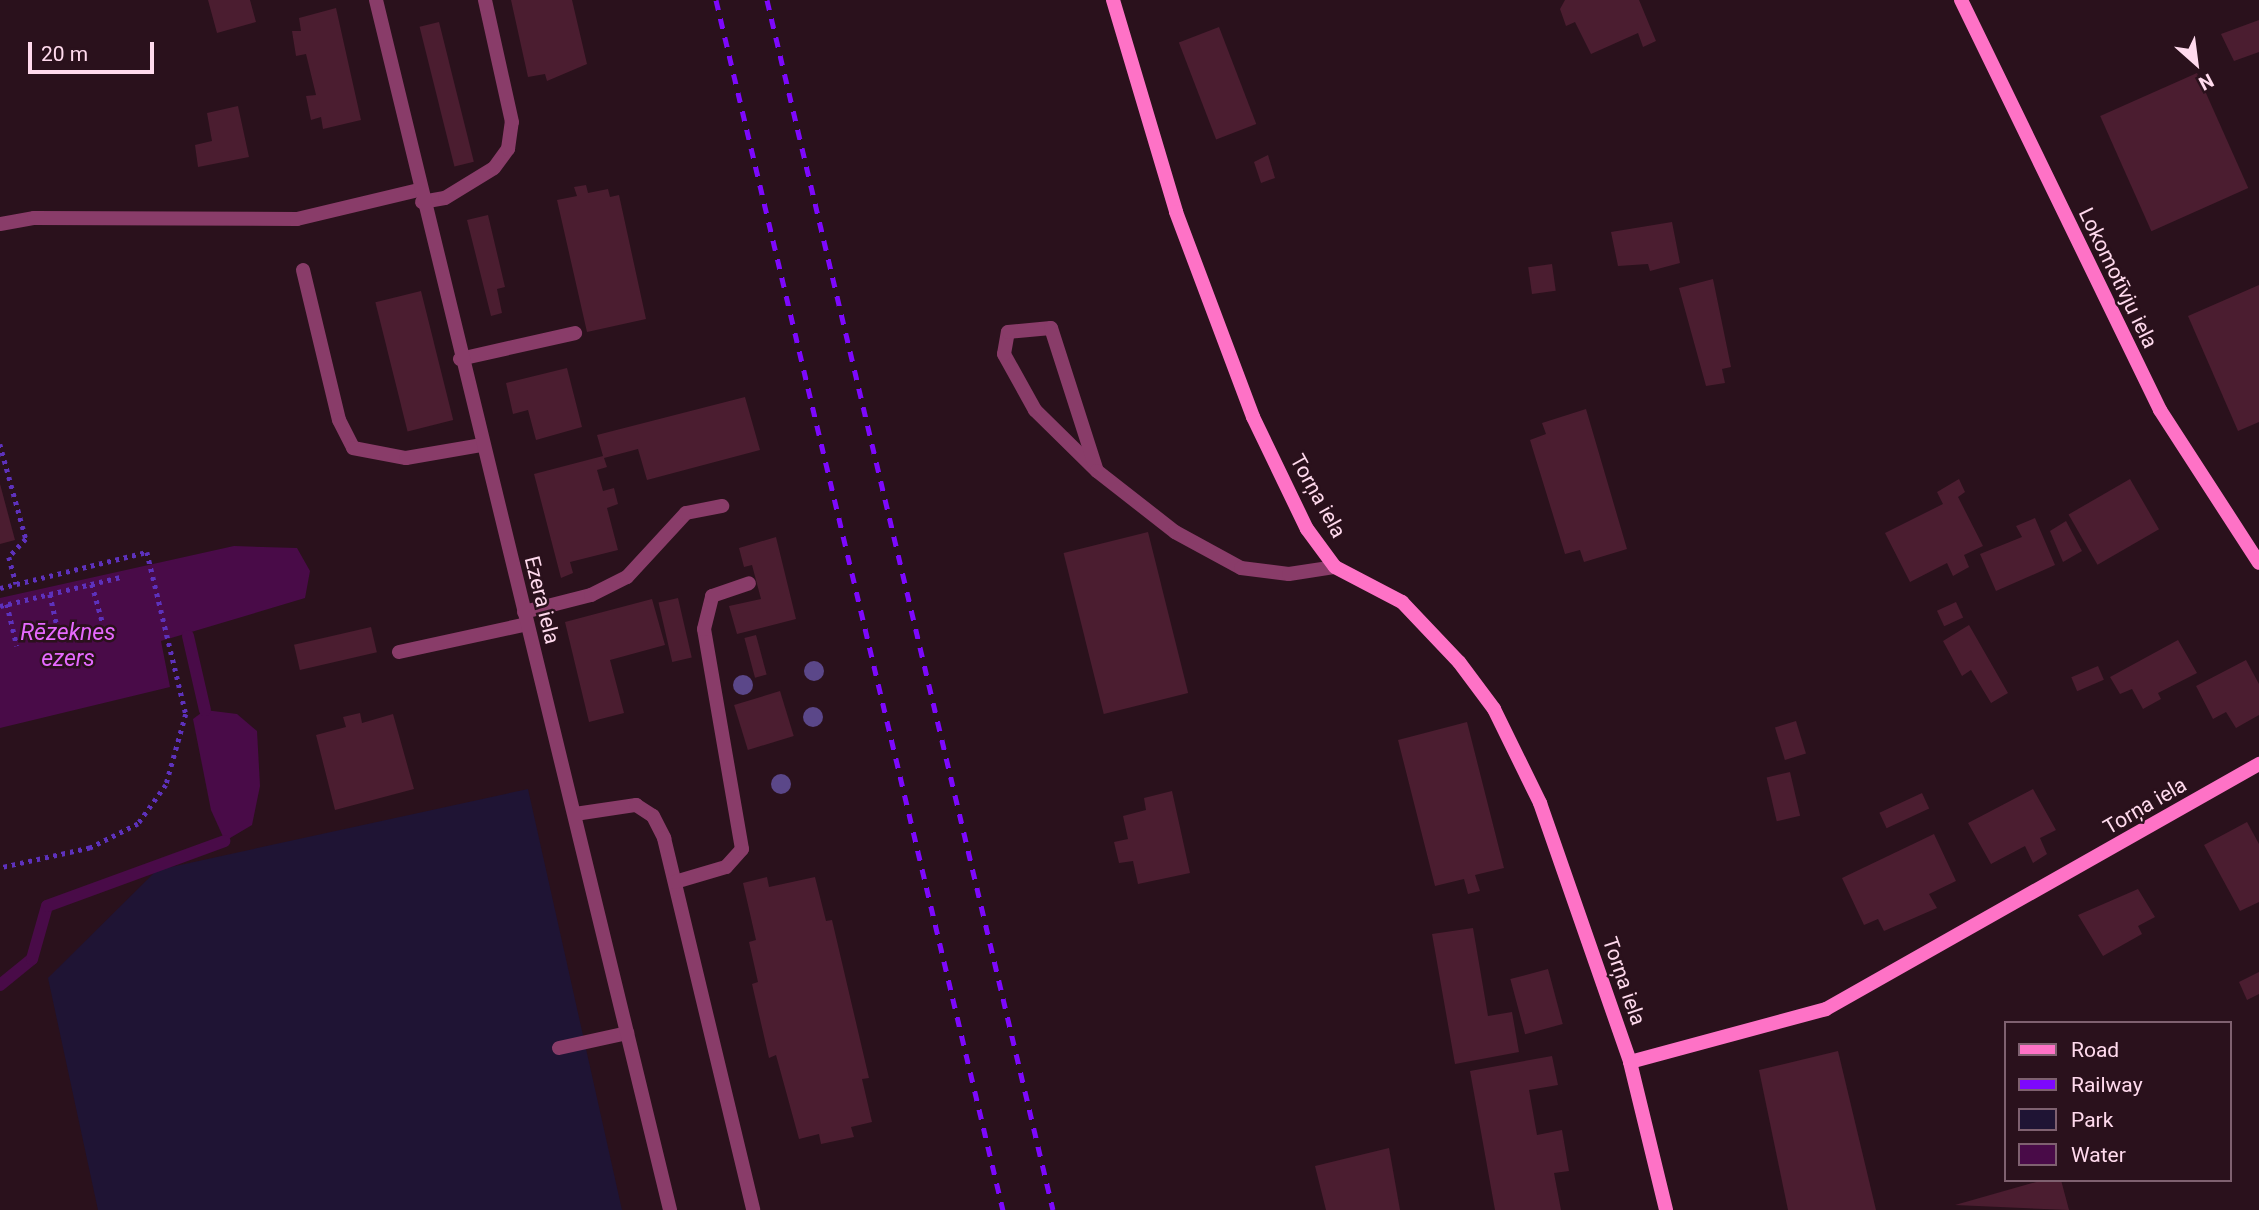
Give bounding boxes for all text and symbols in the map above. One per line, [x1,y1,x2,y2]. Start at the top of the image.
scale bar [32,28,158,72]
north arrow [2161,28,2231,98]
text: 20 m [41,42,88,66]
text: N [2195,69,2217,95]
street label: Lokomotīvju iela [2073,204,2163,352]
street label: Torņa iela [1285,450,1351,542]
street label: Ezera iela [519,554,565,646]
water label: Rēzeknes ezers [20,619,116,673]
street label: Torņa iela [2099,772,2191,840]
street label: Torņa iela [1597,934,1651,1028]
legend [2004,1021,2231,1182]
text: Road [2071,1038,2119,1062]
text: Railway [2071,1073,2143,1097]
text: Park [2071,1108,2113,1132]
text: Water [2071,1143,2126,1167]

